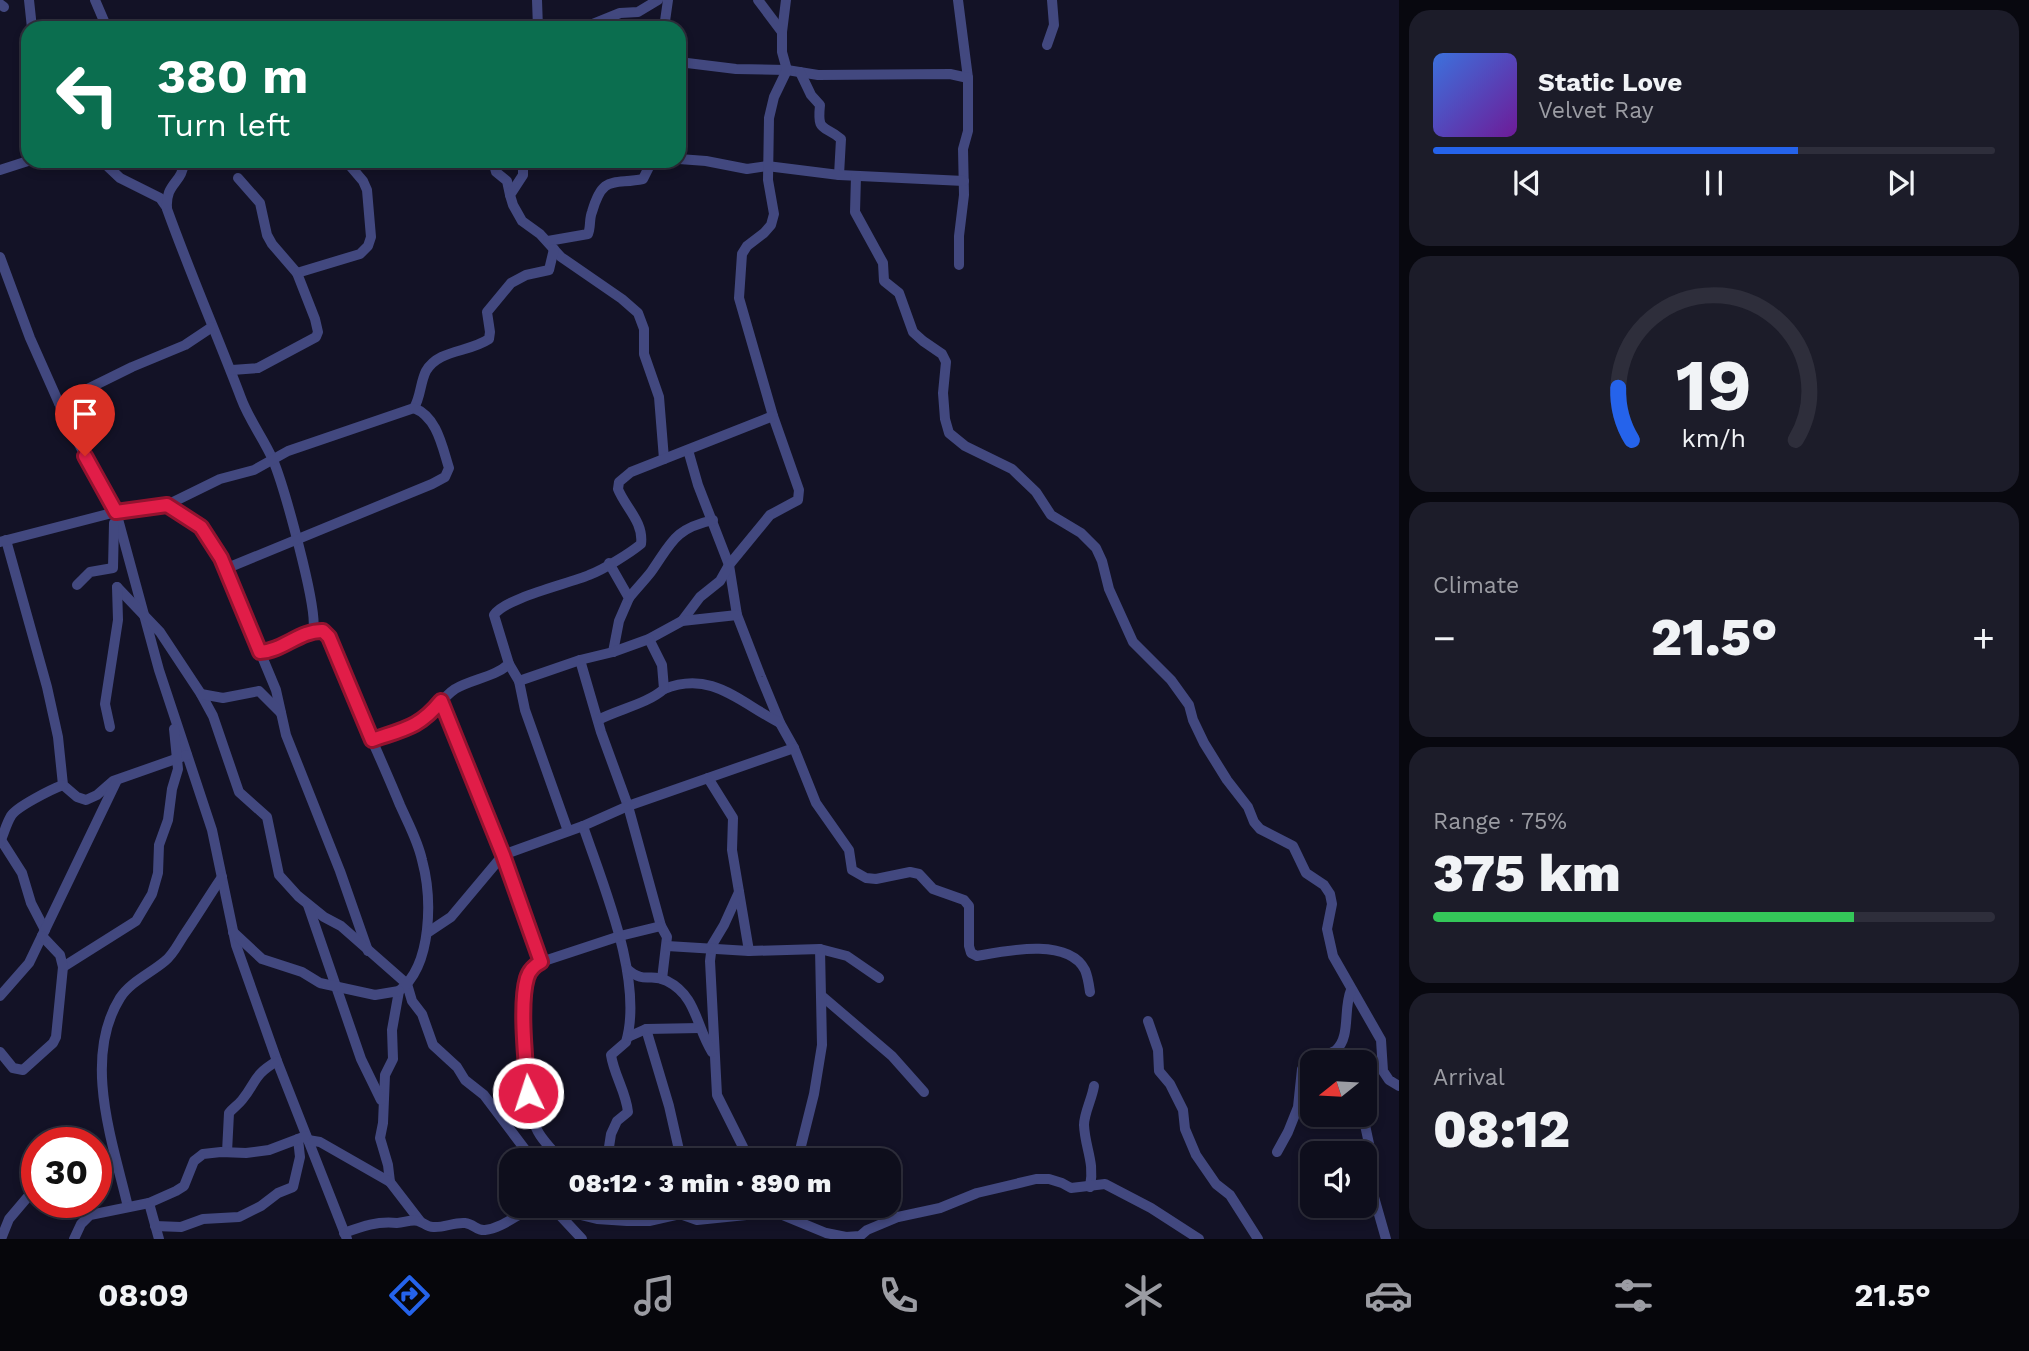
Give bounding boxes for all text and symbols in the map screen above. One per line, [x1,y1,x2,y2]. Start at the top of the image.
text: 380 m [157,47,308,105]
icon: left [42,49,133,140]
text: Static Love [1538,67,1682,97]
text: Velvet Ray [1538,97,1654,124]
text: Turn left [157,106,290,144]
icon: previous [1508,164,1546,202]
icon: pause [1695,164,1733,202]
icon: next [1882,164,1920,202]
text: 19 [1676,342,1752,428]
pin [55,384,115,456]
icon: arrive [66,395,104,433]
text: km/h [1682,423,1746,452]
text: Climate [1433,572,1519,599]
text: 21.5° [1651,607,1777,668]
text: − [1433,616,1456,660]
text: + [1972,616,1995,660]
text: Range · 75% [1433,808,1567,835]
text: 375 km [1433,843,1621,904]
north arrow [1300,1050,1377,1127]
map controls [1300,1050,1377,1218]
position arrow [491,1056,565,1130]
text: Arrival [1433,1064,1505,1091]
text: 08:12 [1433,1099,1570,1160]
speed limit sign: 30 [21,1127,112,1218]
button: sound [1300,1141,1377,1218]
text: 08:12 · 3 min · 890 m [569,1168,831,1198]
icon: directions [385,1271,434,1320]
icon: music [630,1271,679,1320]
icon: phone [874,1271,923,1320]
icon: climate [1119,1271,1168,1320]
icon: car [1364,1271,1413,1320]
icon: filters [1609,1271,1658,1320]
text: 08:09 [98,1276,189,1314]
text: 21.5° [1854,1276,1931,1314]

